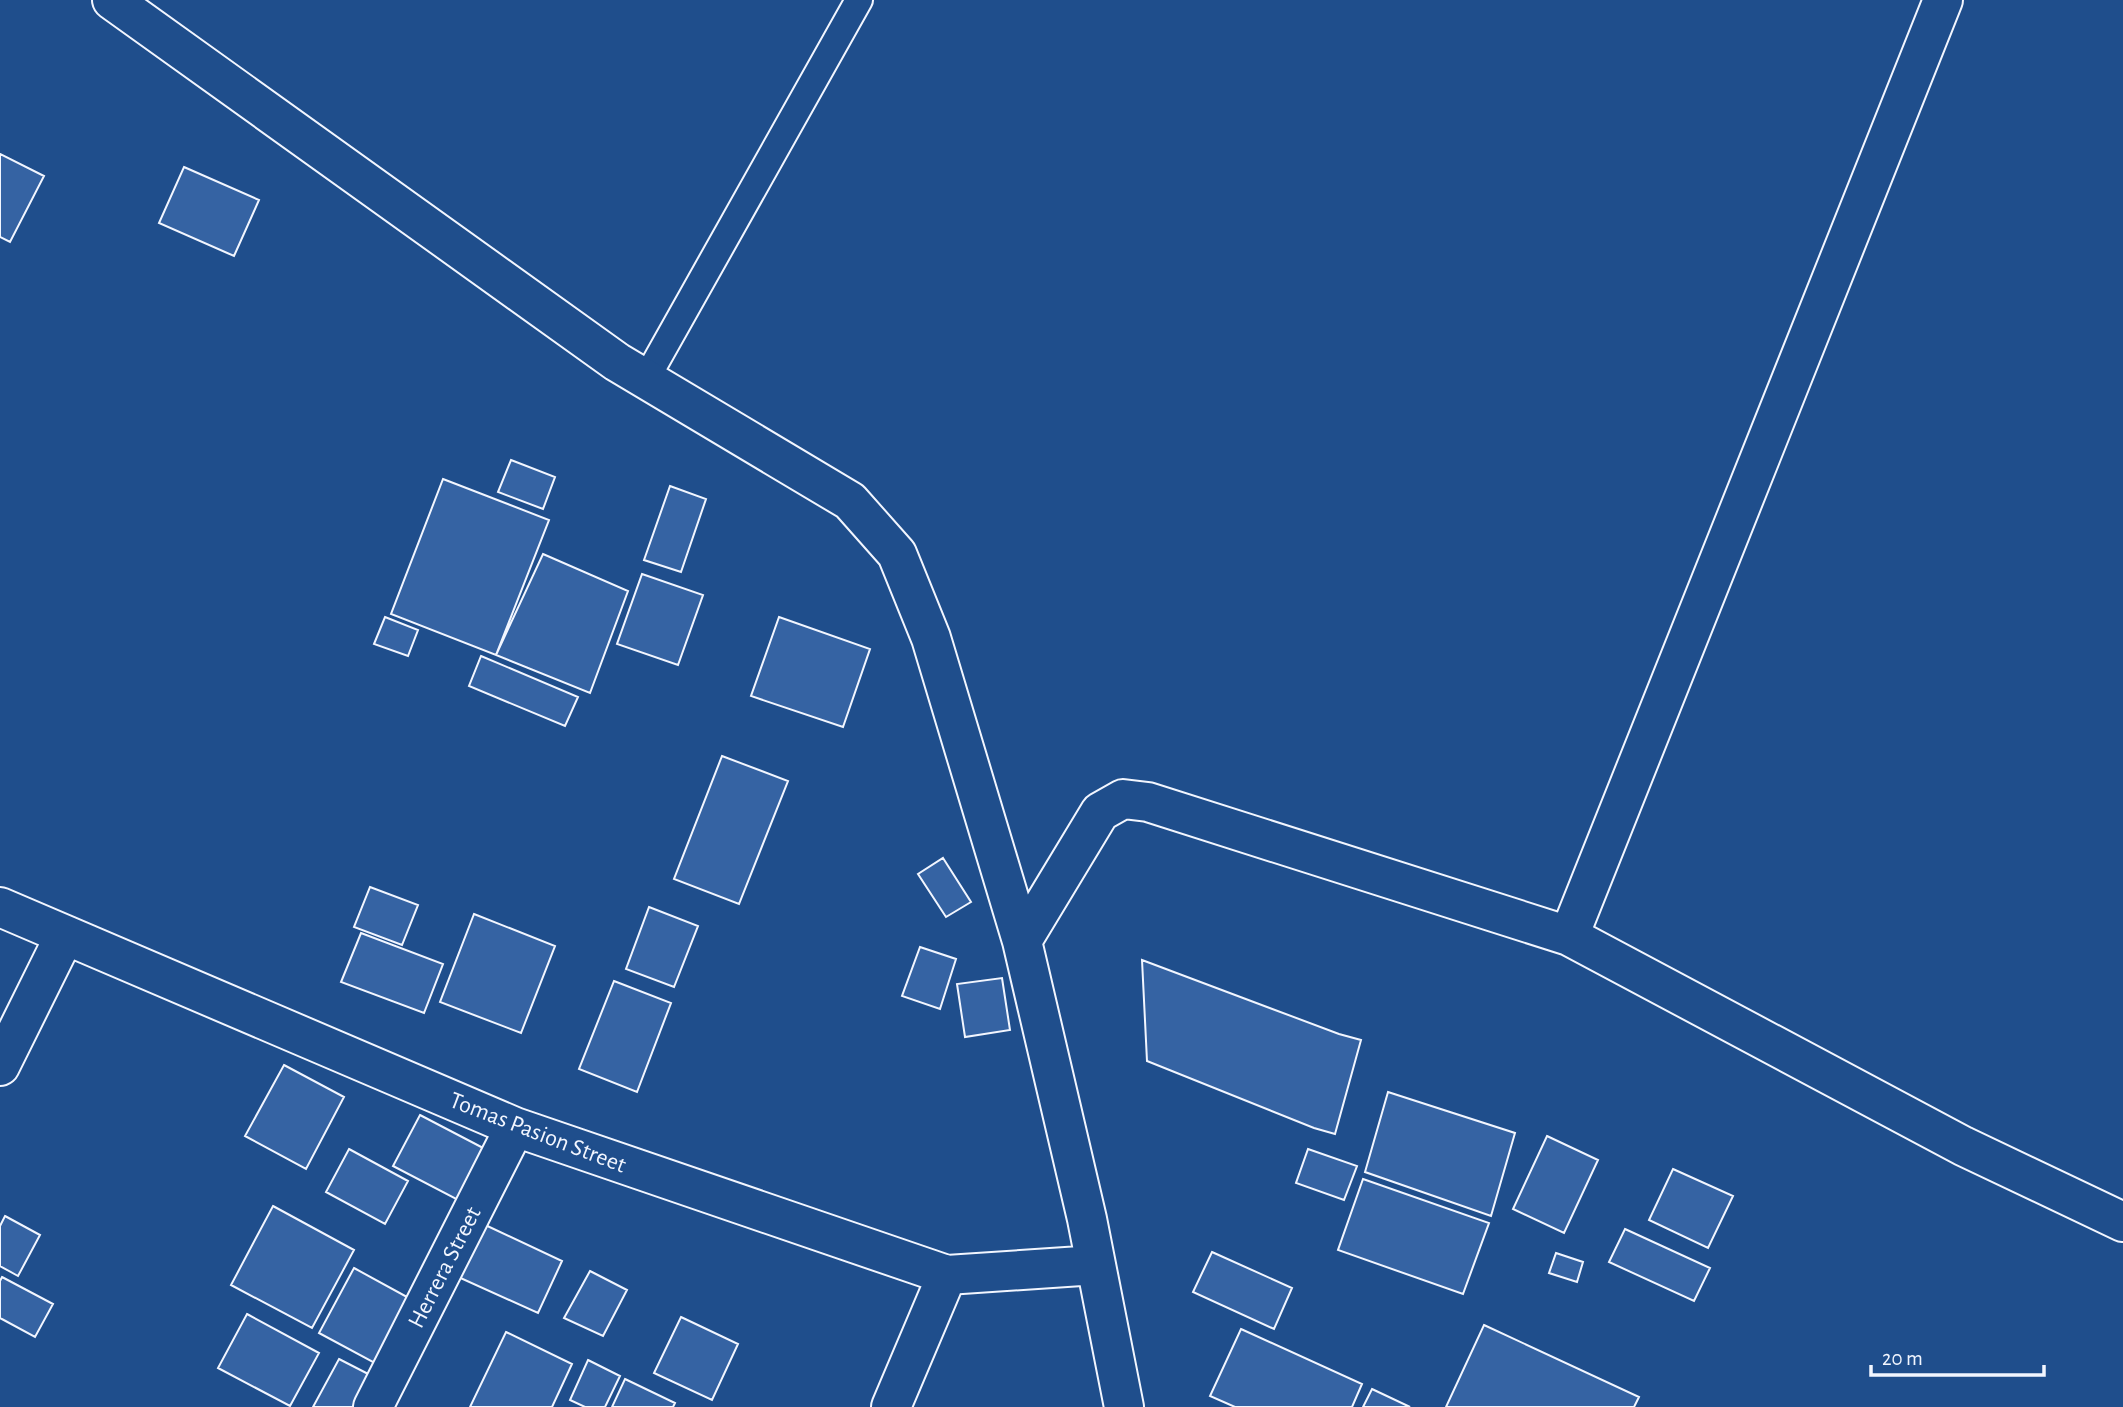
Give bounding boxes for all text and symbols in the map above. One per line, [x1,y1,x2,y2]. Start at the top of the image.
street label: Tomas Pasion Street [446,1088,629,1178]
street label: Herrera Street [404,1203,486,1332]
scale bar [1871,1334,2044,1378]
text: 20 m [1882,1348,1923,1369]

